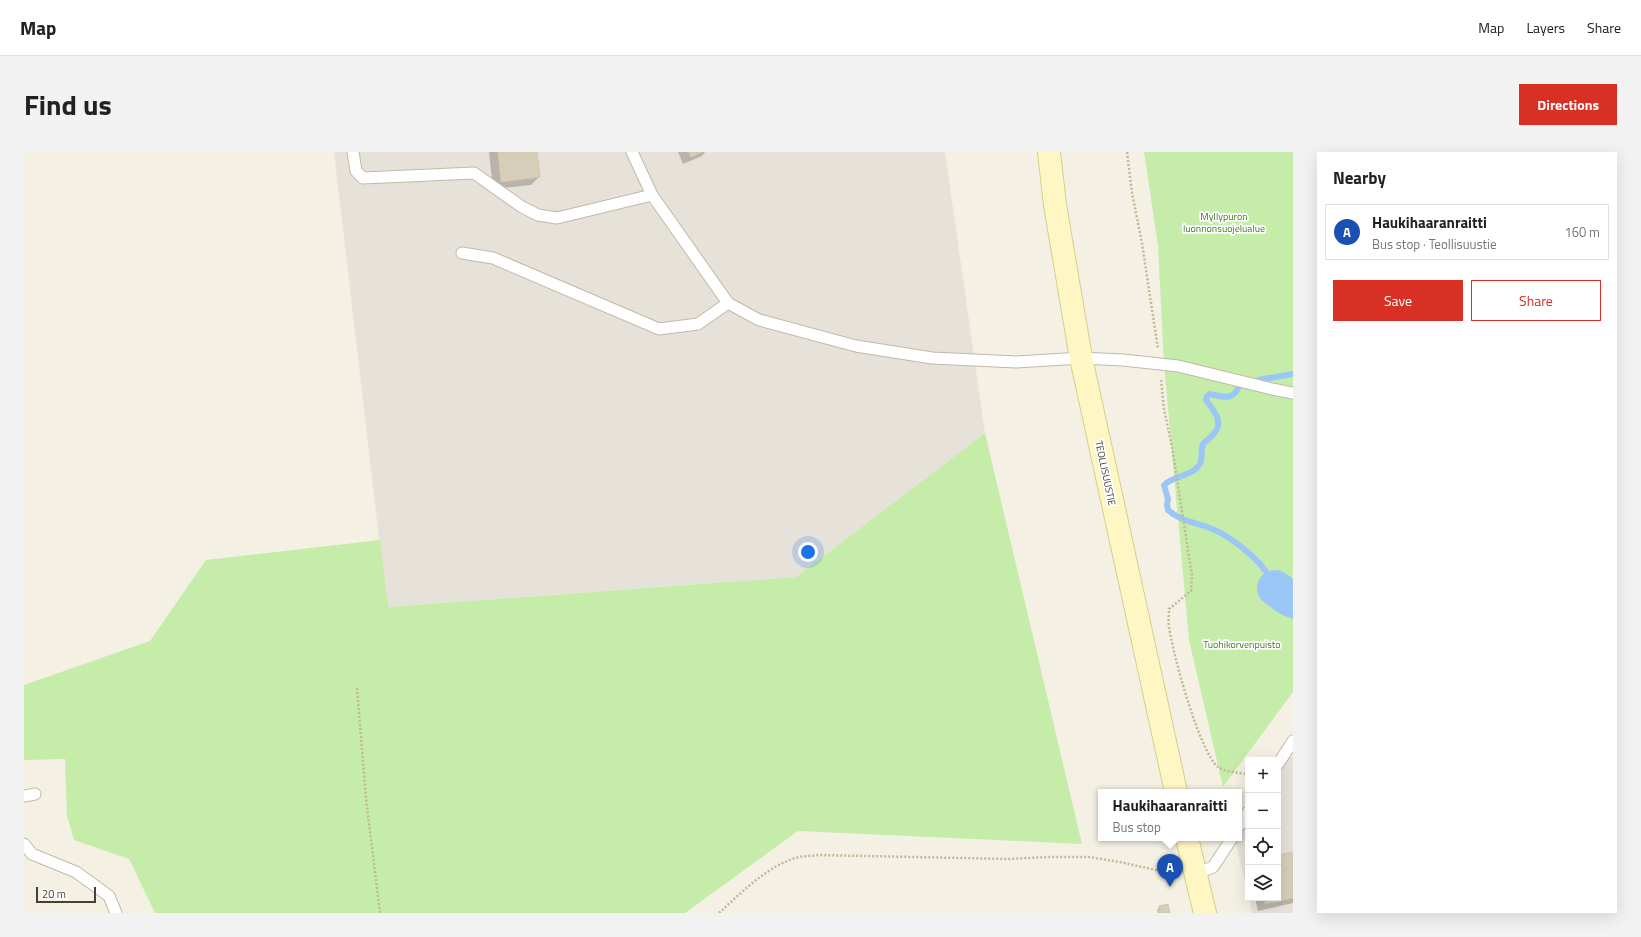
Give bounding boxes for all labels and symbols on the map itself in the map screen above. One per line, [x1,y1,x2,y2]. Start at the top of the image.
park label: Myllypuron luonnonsuojelualue [1183,209,1265,236]
street label: TEOLLISUUSTIE [1091,439,1120,508]
your location [798,542,818,562]
park label: Tuohikorvenpuisto [1203,637,1281,652]
pin: A [1157,854,1183,887]
scale bar [36,885,96,904]

